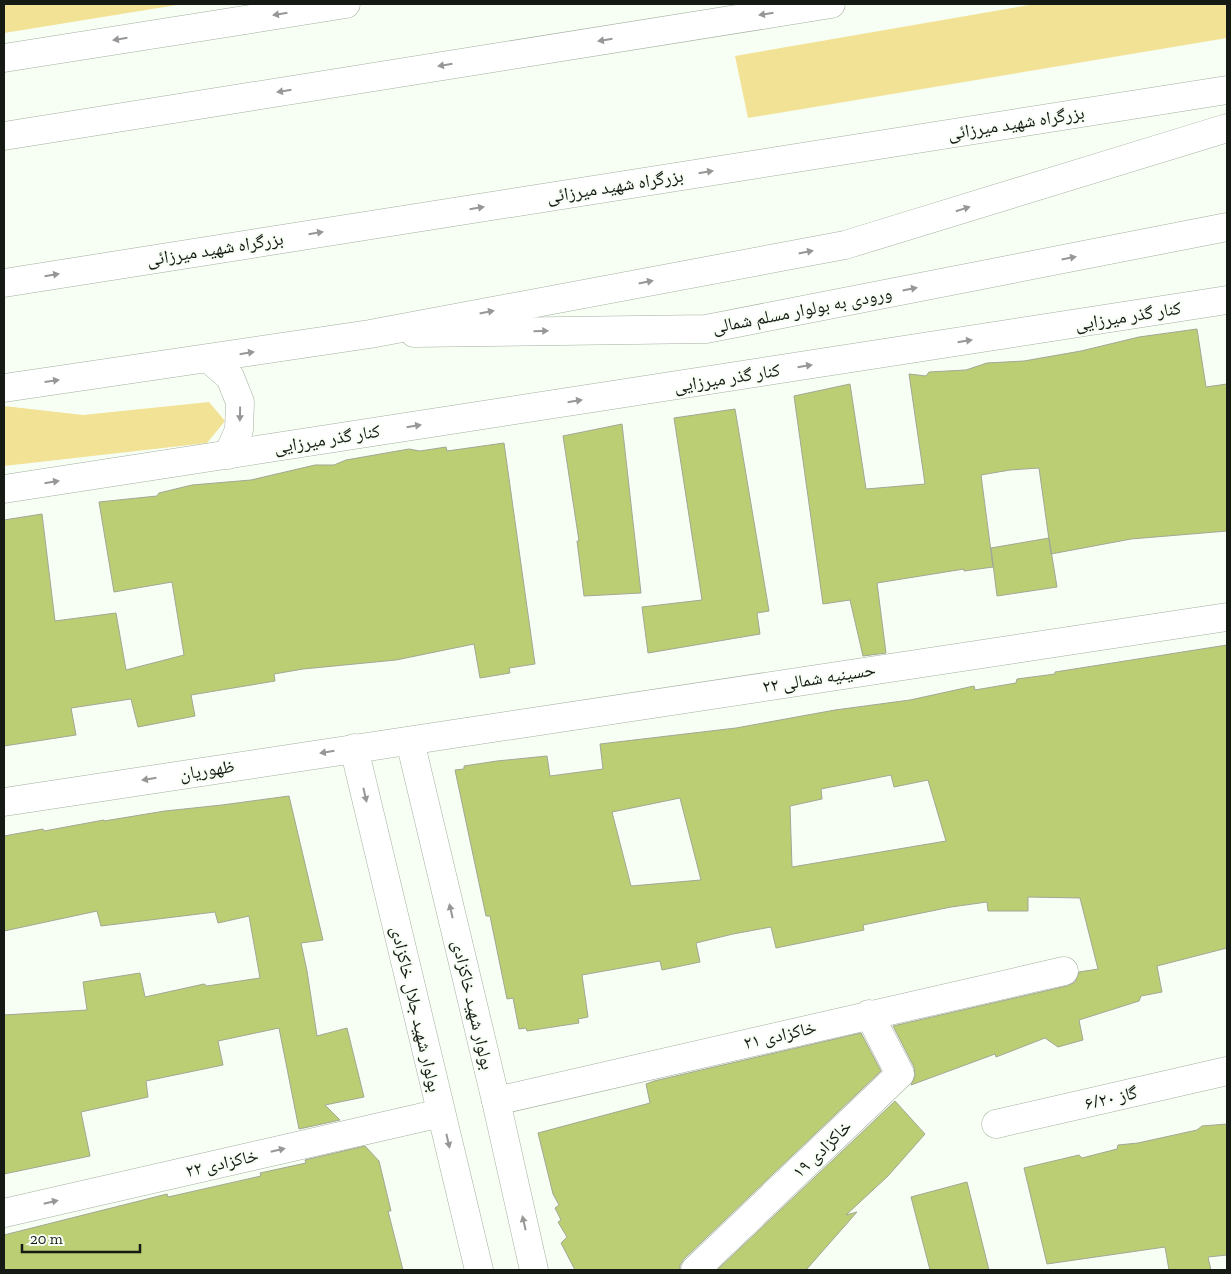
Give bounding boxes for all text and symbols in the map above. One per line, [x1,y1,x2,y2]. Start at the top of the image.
one-way arrow [272,10,288,18]
one-way arrow [757,11,773,19]
one-way arrow [111,36,127,44]
one-way arrow [597,36,613,44]
one-way arrow [436,62,452,70]
one-way arrow [276,87,292,95]
street label: بزرگراه شهید میرزائی [946,101,1086,145]
street label: بزرگراه شهید میرزائی [545,164,685,208]
one-way arrow [699,167,715,175]
one-way arrow [469,204,485,212]
one-way arrow [955,204,970,212]
street label: بزرگراه شهید میرزائی [145,227,285,271]
one-way arrow [308,229,324,237]
one-way arrow [799,248,815,256]
one-way arrow [1062,253,1078,261]
one-way arrow [44,271,60,279]
one-way arrow [639,278,654,286]
street label: ورودی به بولوار مسلم شمالی [710,282,894,339]
one-way arrow [902,285,917,293]
street label: کنار گذر میرزایی [1073,297,1183,335]
one-way arrow [479,308,494,316]
one-way arrow [533,327,549,335]
one-way arrow [958,337,974,345]
one-way arrow [240,348,256,356]
street label: کنار گذر میرزایی [672,359,782,397]
one-way arrow [797,361,813,369]
one-way arrow [44,377,60,385]
one-way arrow [567,397,583,405]
one-way arrow [236,406,244,422]
street label: کنار گذر میرزایی [272,420,382,458]
one-way arrow [407,422,423,430]
one-way arrow [44,477,60,485]
street label: حسینیه شمالی ۲۲ [761,658,877,698]
one-way arrow [319,748,335,756]
street label: ظهوریان [178,755,236,785]
one-way arrow [141,776,157,784]
one-way arrow [361,788,369,803]
one-way arrow [447,904,455,919]
street label: بولوار شهید جلال خاکزادی [386,924,446,1094]
street label: بولوار شهید خاکزادی [447,938,499,1072]
street label: خاکزادی ۲۱ [742,1016,818,1054]
street label: گاز ۶/۲۰ [1082,1081,1140,1115]
street label: خاکزادی ۱۹ [788,1115,856,1183]
one-way arrow [444,1133,452,1148]
street label: خاکزادی ۲۲ [184,1144,260,1182]
one-way arrow [270,1146,285,1154]
one-way arrow [44,1198,59,1206]
one-way arrow [520,1215,528,1230]
scale bar [22,1222,140,1254]
text: 20 m [30,1230,63,1248]

